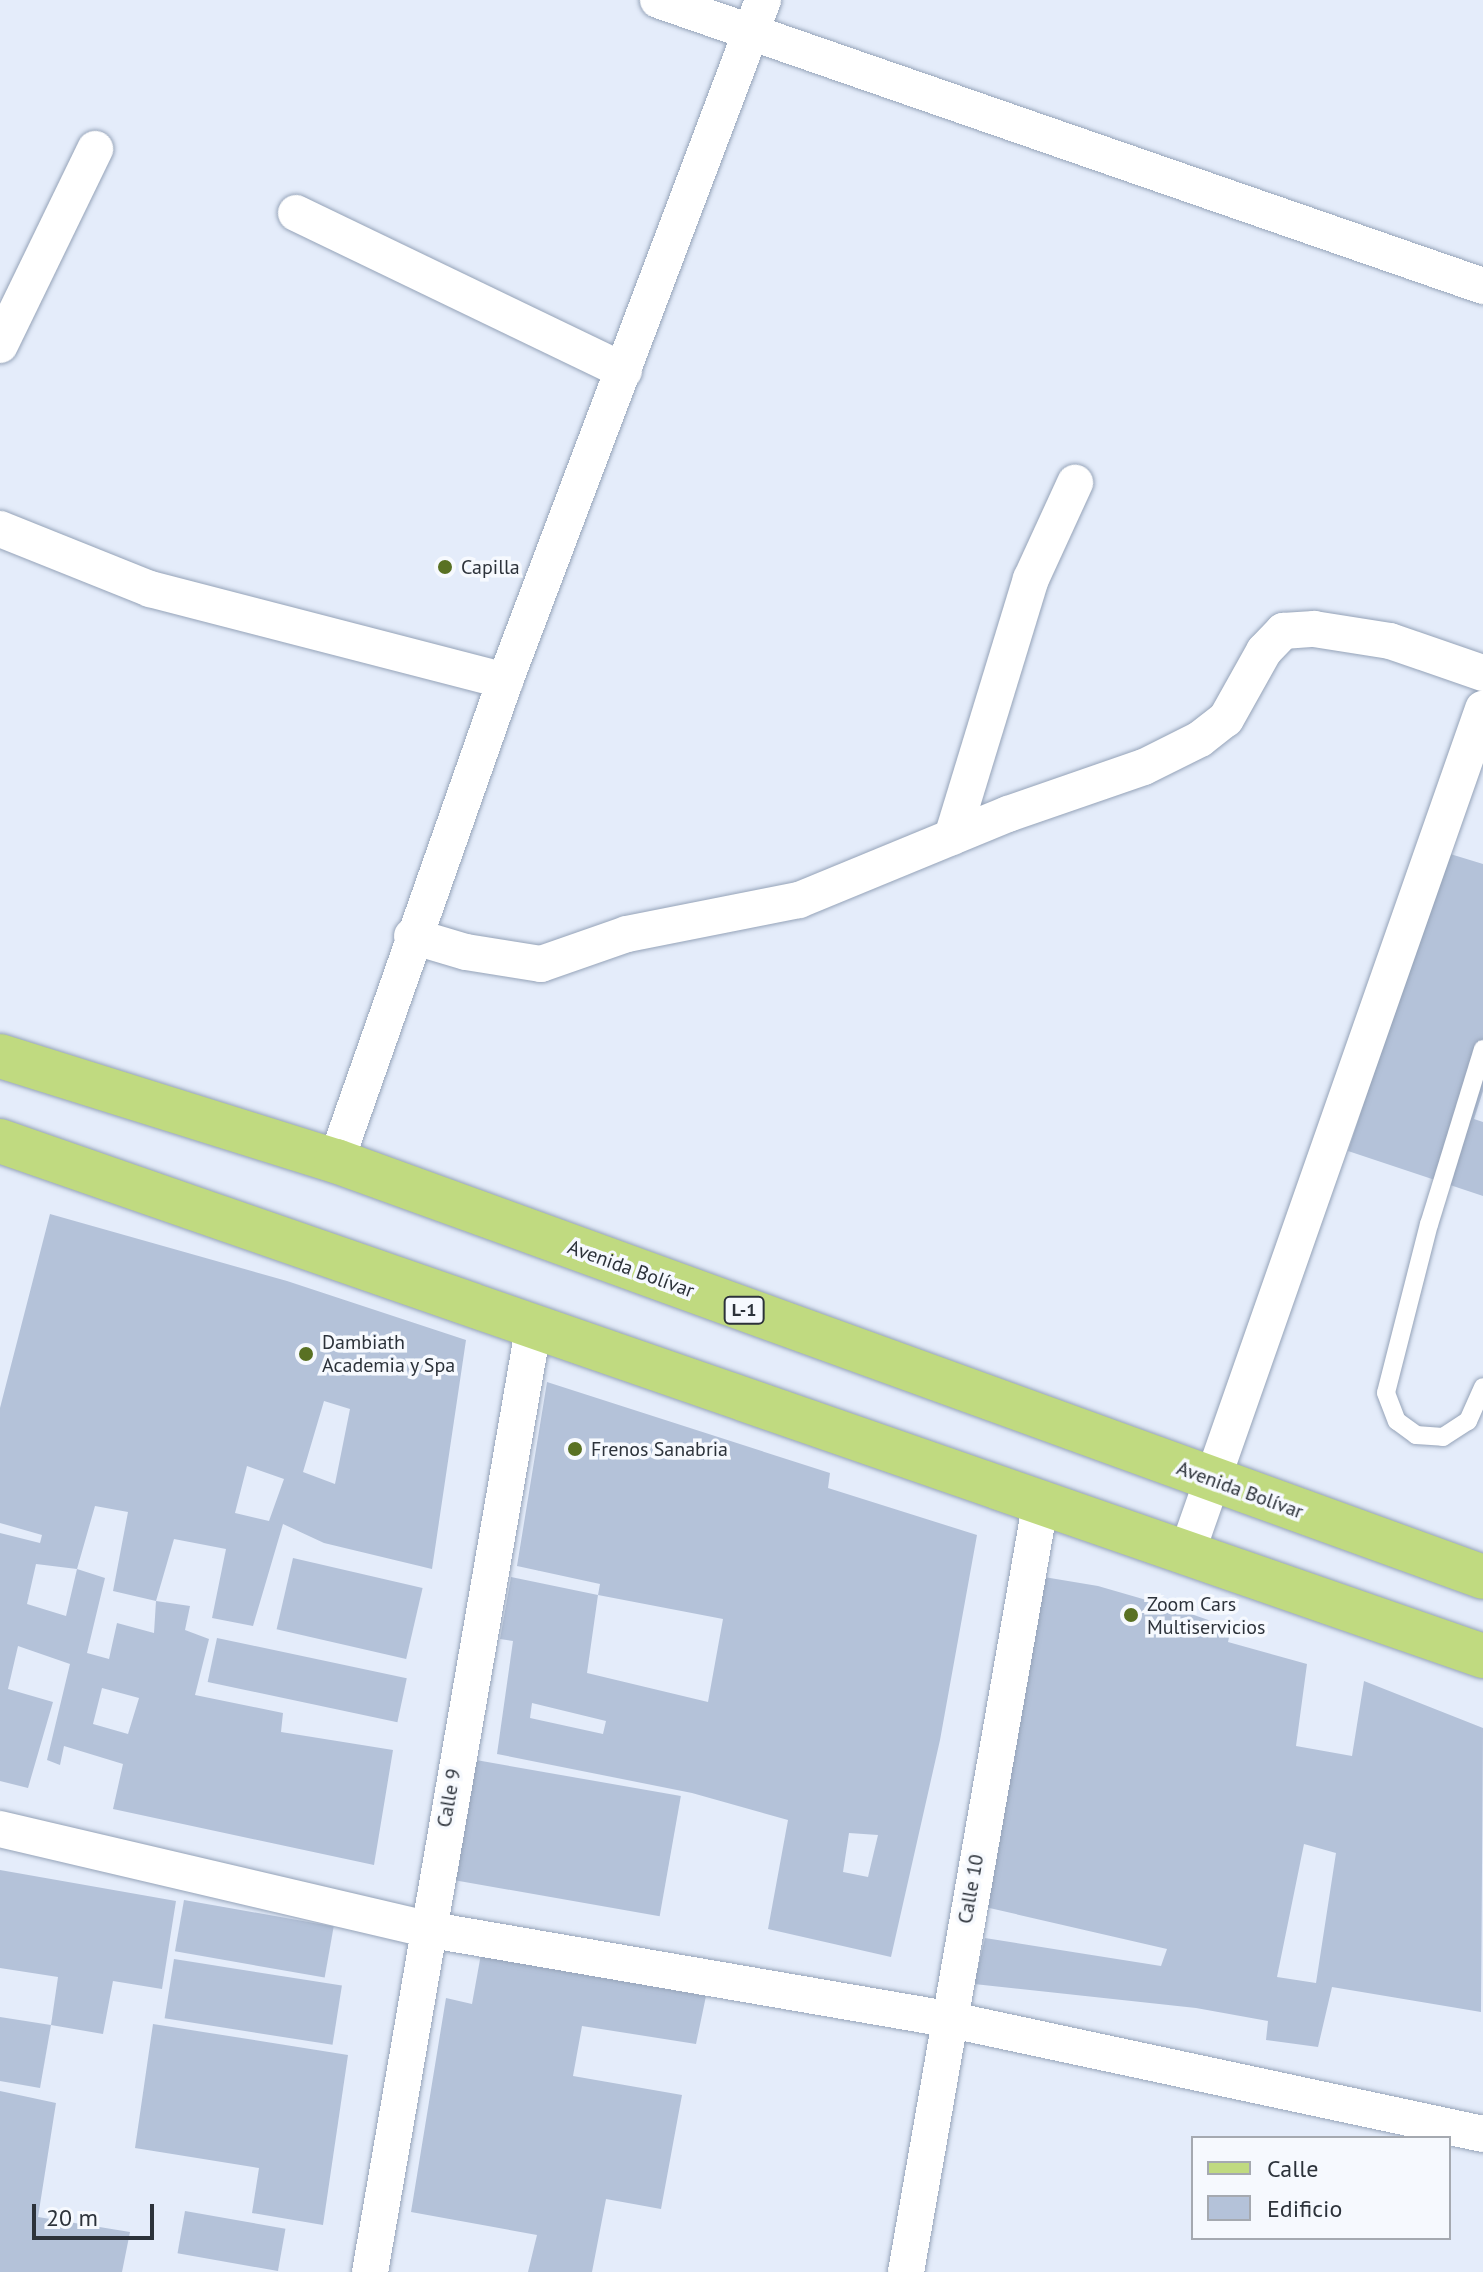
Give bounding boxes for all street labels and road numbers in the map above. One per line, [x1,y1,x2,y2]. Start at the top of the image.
street label: Avenida Bolívar [564,1235,698,1303]
road number: L-1 [722,1296,766,1324]
street label: Avenida Bolívar [1173,1456,1307,1524]
street label: Calle 9 [432,1767,466,1829]
street label: Calle 10 [953,1852,989,1926]

